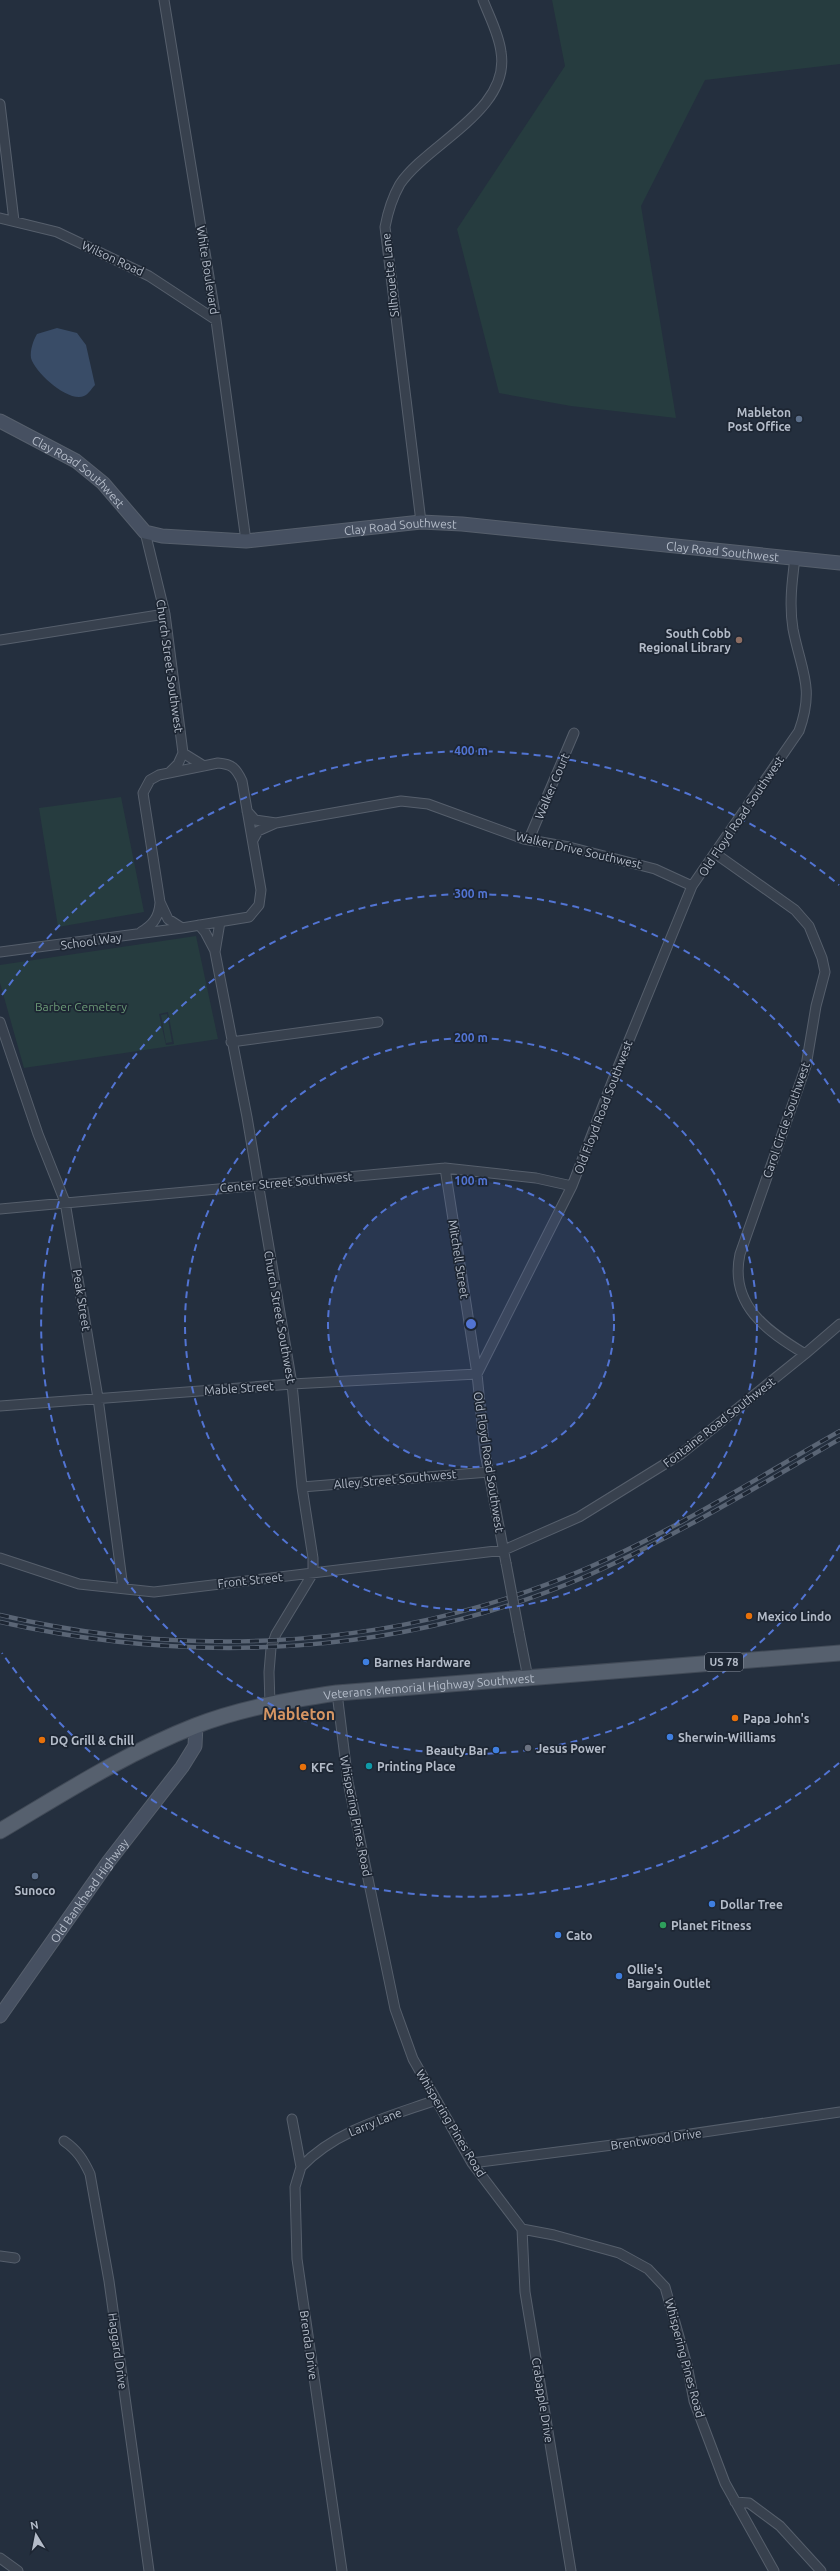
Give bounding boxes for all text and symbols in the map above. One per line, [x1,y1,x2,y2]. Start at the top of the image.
street label: White Boulevard [195,225,221,315]
street label: Silhouette Lane [379,232,401,318]
street label: Wilson Road [80,238,146,278]
place label: Mableton Post Office [727,406,791,433]
marker: Mableton Post Office [794,414,804,424]
street label: Clay Road Southwest [30,433,128,510]
street label: Clay Road Southwest [343,515,457,537]
street label: Clay Road Southwest [666,539,780,563]
street label: Church Street Southwest [154,598,186,734]
place label: South Cobb Regional Library [639,627,732,654]
marker: South Cobb Regional Library [734,635,744,645]
text: 400 m [454,744,488,757]
street label: Walker Court [532,751,572,821]
street label: Old Floyd Road Southwest [696,753,786,879]
street label: Walker Drive Southwest [515,829,643,871]
text: 300 m [454,887,488,900]
street label: School Way [60,930,123,952]
park label: Barber Cemetery [35,1000,127,1013]
text: 200 m [454,1031,488,1044]
street label: Old Floyd Road Southwest [571,1038,635,1176]
street label: Carol Circle Southwest [760,1060,812,1180]
street label: Center Street Southwest [219,1170,353,1194]
text: 100 m [454,1174,488,1187]
street label: Mitchell Street [446,1219,472,1300]
street label: Church Street Southwest [262,1250,298,1385]
street label: Peak Street [71,1268,93,1332]
centre of rings [464,1317,478,1331]
street label: Fontaine Road Southwest [661,1374,778,1470]
street label: Mable Street [204,1379,274,1397]
street label: Old Floyd Road Southwest [471,1391,507,1534]
street label: Alley Street Southwest [333,1467,457,1491]
street label: Front Street [217,1570,284,1590]
place label: Mexico Lindo [757,1610,832,1623]
marker: Mexico Lindo [744,1611,754,1621]
road number: US 78 [705,1653,743,1671]
place label: Barnes Hardware [374,1656,471,1669]
marker: Barnes Hardware [361,1657,371,1667]
street label: Veterans Memorial Highway Southwest [323,1671,535,1701]
district label: Mableton [263,1705,335,1723]
place label: Papa John's [743,1712,810,1725]
marker: Papa John's [730,1713,740,1723]
place label: Sherwin-Williams [678,1731,776,1744]
marker: Sherwin-Williams [665,1732,675,1742]
place label: DQ Grill & Chill [50,1734,135,1747]
marker: DQ Grill & Chill [37,1735,47,1745]
place label: Jesus Power [536,1742,606,1755]
marker: Jesus Power [523,1743,533,1753]
place label: Beauty Bar [426,1744,488,1757]
marker: Beauty Bar [491,1745,501,1755]
street label: Whispering Pines Road [338,1754,374,1878]
place label: Printing Place [377,1760,456,1773]
place label: KFC [311,1761,334,1774]
marker: Printing Place [364,1761,374,1771]
marker: KFC [298,1762,308,1772]
street label: Old Bankhead Highway [47,1836,131,1945]
marker: Sunoco [30,1871,40,1881]
place label: Sunoco [15,1884,55,1897]
place label: Dollar Tree [720,1898,783,1911]
marker: Dollar Tree [707,1899,717,1909]
place label: Planet Fitness [671,1919,752,1932]
marker: Planet Fitness [658,1920,668,1930]
place label: Cato [566,1929,593,1942]
marker: Cato [553,1930,563,1940]
place label: Ollie's Bargain Outlet [627,1963,710,1990]
marker: Ollie's Bargain Outlet [614,1971,624,1981]
street label: Whispering Pines Road [414,2067,488,2179]
street label: Larry Lane [347,2105,403,2139]
street label: Brentwood Drive [610,2126,702,2152]
street label: Whispering Pines Road [663,2297,707,2419]
street label: Brenda Drive [298,2309,320,2381]
street label: Haggard Drive [106,2312,130,2390]
street label: Crabapple Drive [530,2356,556,2444]
north arrow [16,2515,56,2555]
text: N [29,2519,39,2532]

